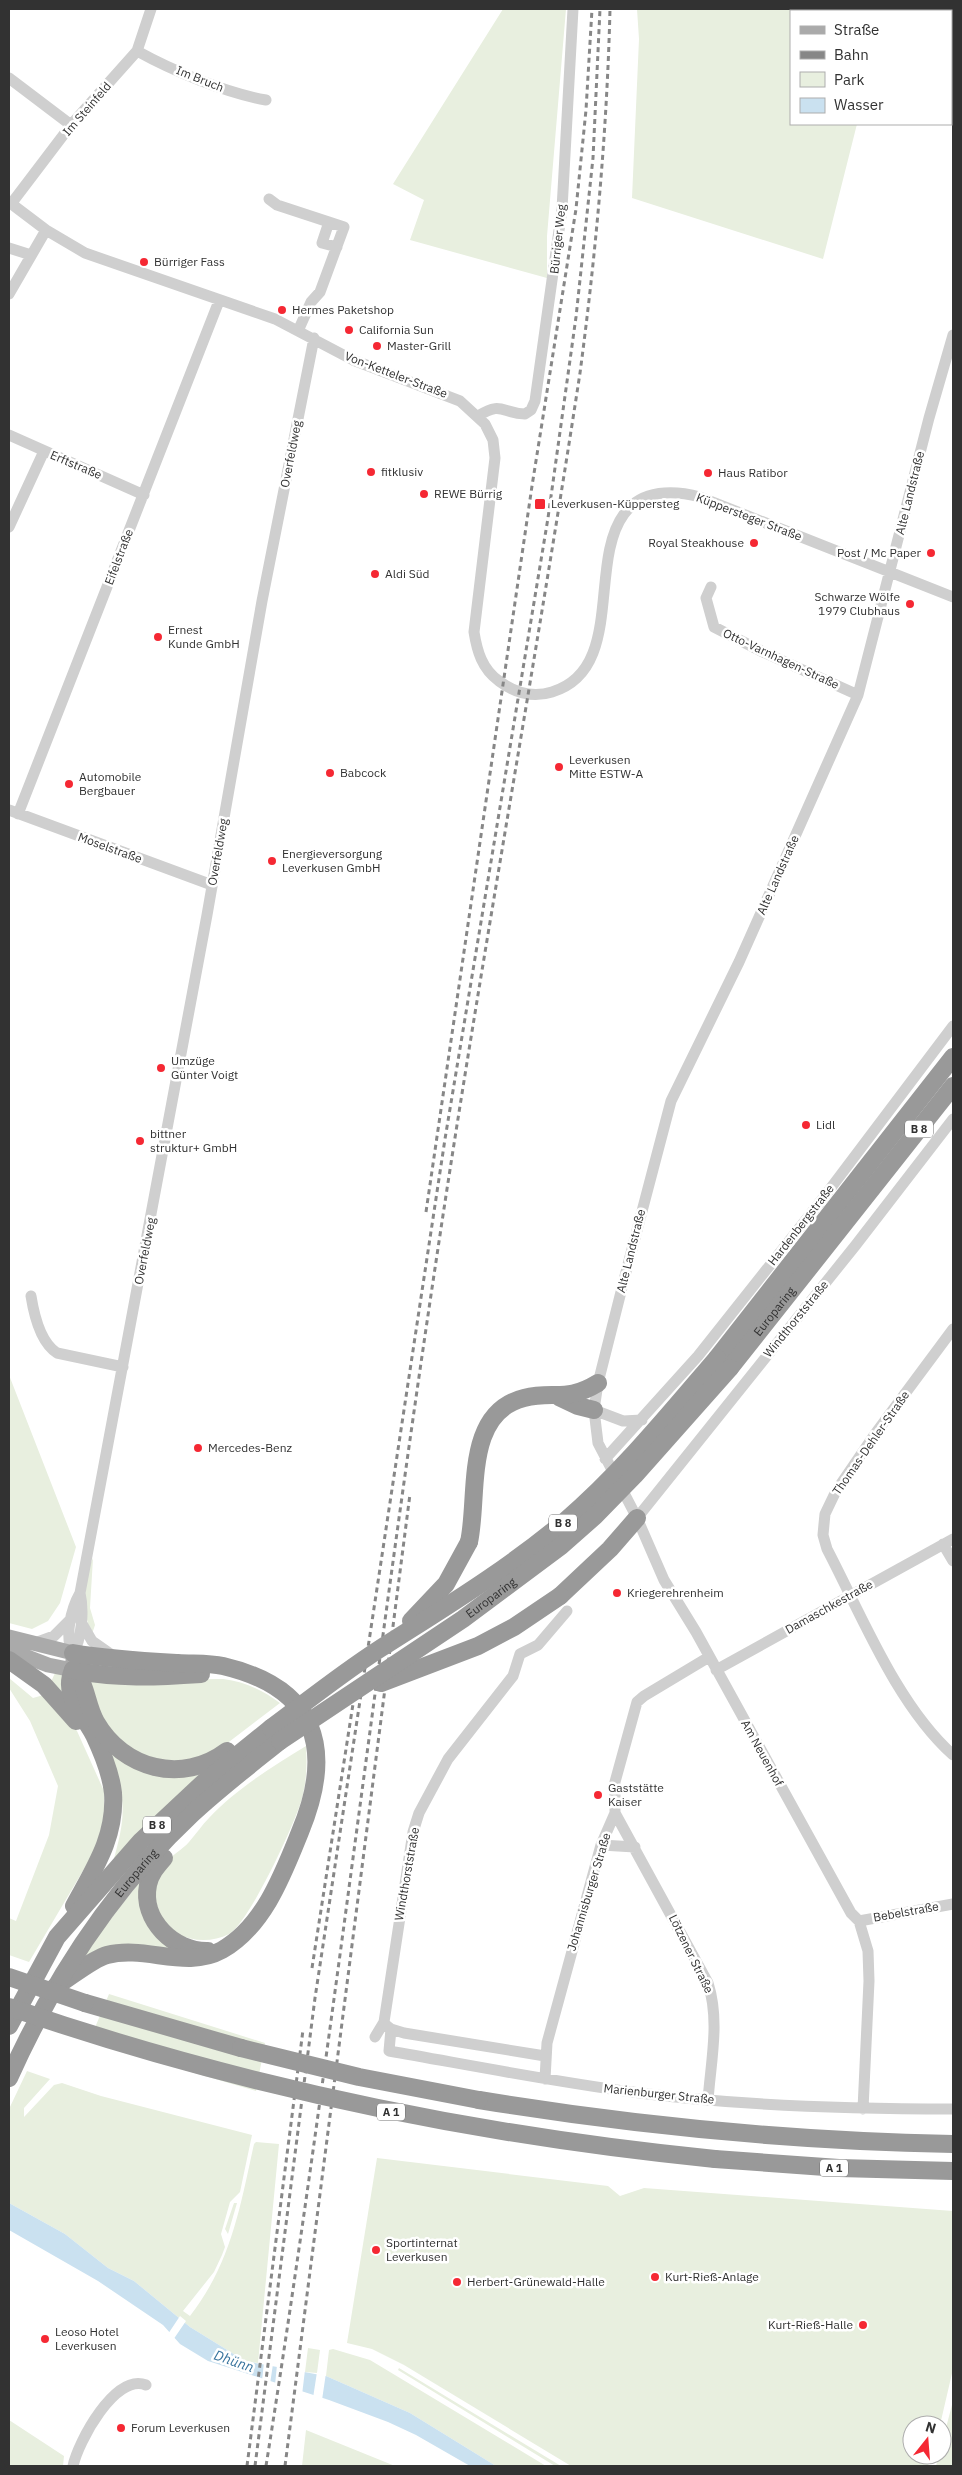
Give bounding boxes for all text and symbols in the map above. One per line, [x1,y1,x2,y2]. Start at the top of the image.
legend [790,10,952,125]
text: Straße [834,20,879,39]
text: Bahn [834,45,869,64]
street label: Im Bruch [174,62,226,95]
text: Park [834,70,864,89]
street label: Im Steinfeld [59,79,114,139]
text: Wasser [834,95,884,114]
street label: Bürriger Weg [546,203,569,275]
place label: Bürriger Fass [154,254,225,269]
marker: Bürriger Fass [138,256,150,268]
place label: Hermes Paketshop [292,302,394,317]
marker: Hermes Paketshop [276,304,288,316]
place label: California Sun [359,322,434,337]
marker: California Sun [343,324,355,336]
place label: Master-Grill [387,338,451,353]
marker: Master-Grill [371,340,383,352]
street label: Von-Ketteler-Straße [343,348,450,401]
street label: Overfeldweg [277,418,304,489]
street label: Erftstraße [48,447,105,482]
street label: Alte Landstraße [892,449,927,536]
place label: fitklusiv [381,464,423,479]
place label: Haus Ratibor [718,465,788,480]
marker: fitklusiv [365,466,377,478]
marker: Haus Ratibor [702,467,714,479]
place label: REWE Bürrig [434,486,503,501]
marker: REWE Bürrig [418,488,430,500]
street label: Küppersteger Straße [694,489,805,544]
place label: Leverkusen-Küppersteg [551,496,680,511]
marker: Leverkusen-Küppersteg [533,497,547,511]
street label: Eifelstraße [101,526,136,587]
place label: Royal Steakhouse [648,535,744,550]
marker: Royal Steakhouse [748,537,760,549]
place label: Post / Mc Paper [837,545,922,560]
marker: Post / Mc Paper [925,547,937,559]
place label: Aldi Süd [385,566,430,581]
marker: Aldi Süd [369,568,381,580]
place label: Schwarze Wölfe 1979 Clubhaus [815,589,900,618]
marker: Schwarze Wölfe 1979 Clubhaus [904,598,916,610]
place label: Ernest Kunde GmbH [168,622,240,651]
street label: Otto-Varnhagen-Straße [721,625,842,692]
marker: Ernest Kunde GmbH [152,631,164,643]
place label: Leverkusen Mitte ESTW-A [569,752,643,781]
marker: Leverkusen Mitte ESTW-A [553,761,565,773]
place label: Babcock [340,765,387,780]
marker: Babcock [324,767,336,779]
place label: Automobile Bergbauer [79,769,142,798]
marker: Automobile Bergbauer [63,778,75,790]
street label: Overfeldweg [204,816,231,887]
street label: Moselstraße [76,829,145,866]
street label: Alte Landstraße [753,832,802,917]
place label: Energieversorgung Leverkusen GmbH [282,846,383,875]
marker: Energieversorgung Leverkusen GmbH [266,855,278,867]
place label: Umzüge Günter Voigt [171,1053,238,1082]
marker: Umzüge Günter Voigt [155,1062,167,1074]
place label: Lidl [816,1117,835,1132]
marker: Lidl [800,1119,812,1131]
road number: B 8 [905,1120,933,1138]
place label: bittner struktur+ GmbH [150,1126,237,1155]
marker: bittner struktur+ GmbH [134,1135,146,1147]
street label: Hardenbergstraße [764,1181,837,1268]
street label: Alte Landstraße [613,1207,648,1294]
street label: Overfeldweg [131,1215,158,1286]
street label: Windthorststraße [760,1277,831,1360]
street label: Europaring [750,1283,799,1339]
street label: Thomas-Dehler-Straße [829,1387,913,1498]
place label: Mercedes-Benz [208,1440,293,1455]
marker: Mercedes-Benz [192,1442,204,1454]
road number: B 8 [549,1515,577,1532]
street label: Europaring [463,1574,519,1621]
street label: Damaschkestraße [782,1576,875,1637]
place label: Kriegerehrenheim [627,1585,724,1600]
marker: Kriegerehrenheim [611,1587,623,1599]
street label: Am Neuenhof [738,1717,787,1789]
place label: Gaststätte Kaiser [608,1780,664,1809]
marker: Gaststätte Kaiser [592,1789,604,1801]
road number: B 8 [143,1816,171,1834]
street label: Windthorststraße [391,1826,422,1922]
street label: Johannisburger Straße [563,1831,614,1953]
street label: Europaring [111,1845,161,1900]
street label: Bebelstraße [872,1898,940,1925]
street label: Lötzener Straße [666,1912,717,1996]
street label: Marienburger Straße [603,2080,716,2107]
road number: A 1 [377,2104,405,2120]
road number: A 1 [820,2160,848,2176]
place label: Sportinternat Leverkusen [386,2235,458,2264]
marker: Sportinternat Leverkusen [370,2244,382,2256]
place label: Kurt-Rieß-Anlage [665,2269,759,2284]
marker: Kurt-Rieß-Anlage [649,2271,661,2283]
place label: Herbert-Grünewald-Halle [467,2274,605,2289]
marker: Herbert-Grünewald-Halle [451,2276,463,2288]
place label: Kurt-Rieß-Halle [768,2317,853,2332]
marker: Kurt-Rieß-Halle [857,2319,869,2331]
place label: Leoso Hotel Leverkusen [55,2324,119,2353]
marker: Leoso Hotel Leverkusen [39,2333,51,2345]
water label: Dhünn [212,2346,256,2376]
north arrow [902,2415,952,2465]
text: N [923,2417,938,2438]
place label: Forum Leverkusen [131,2420,230,2435]
marker: Forum Leverkusen [115,2422,127,2434]

